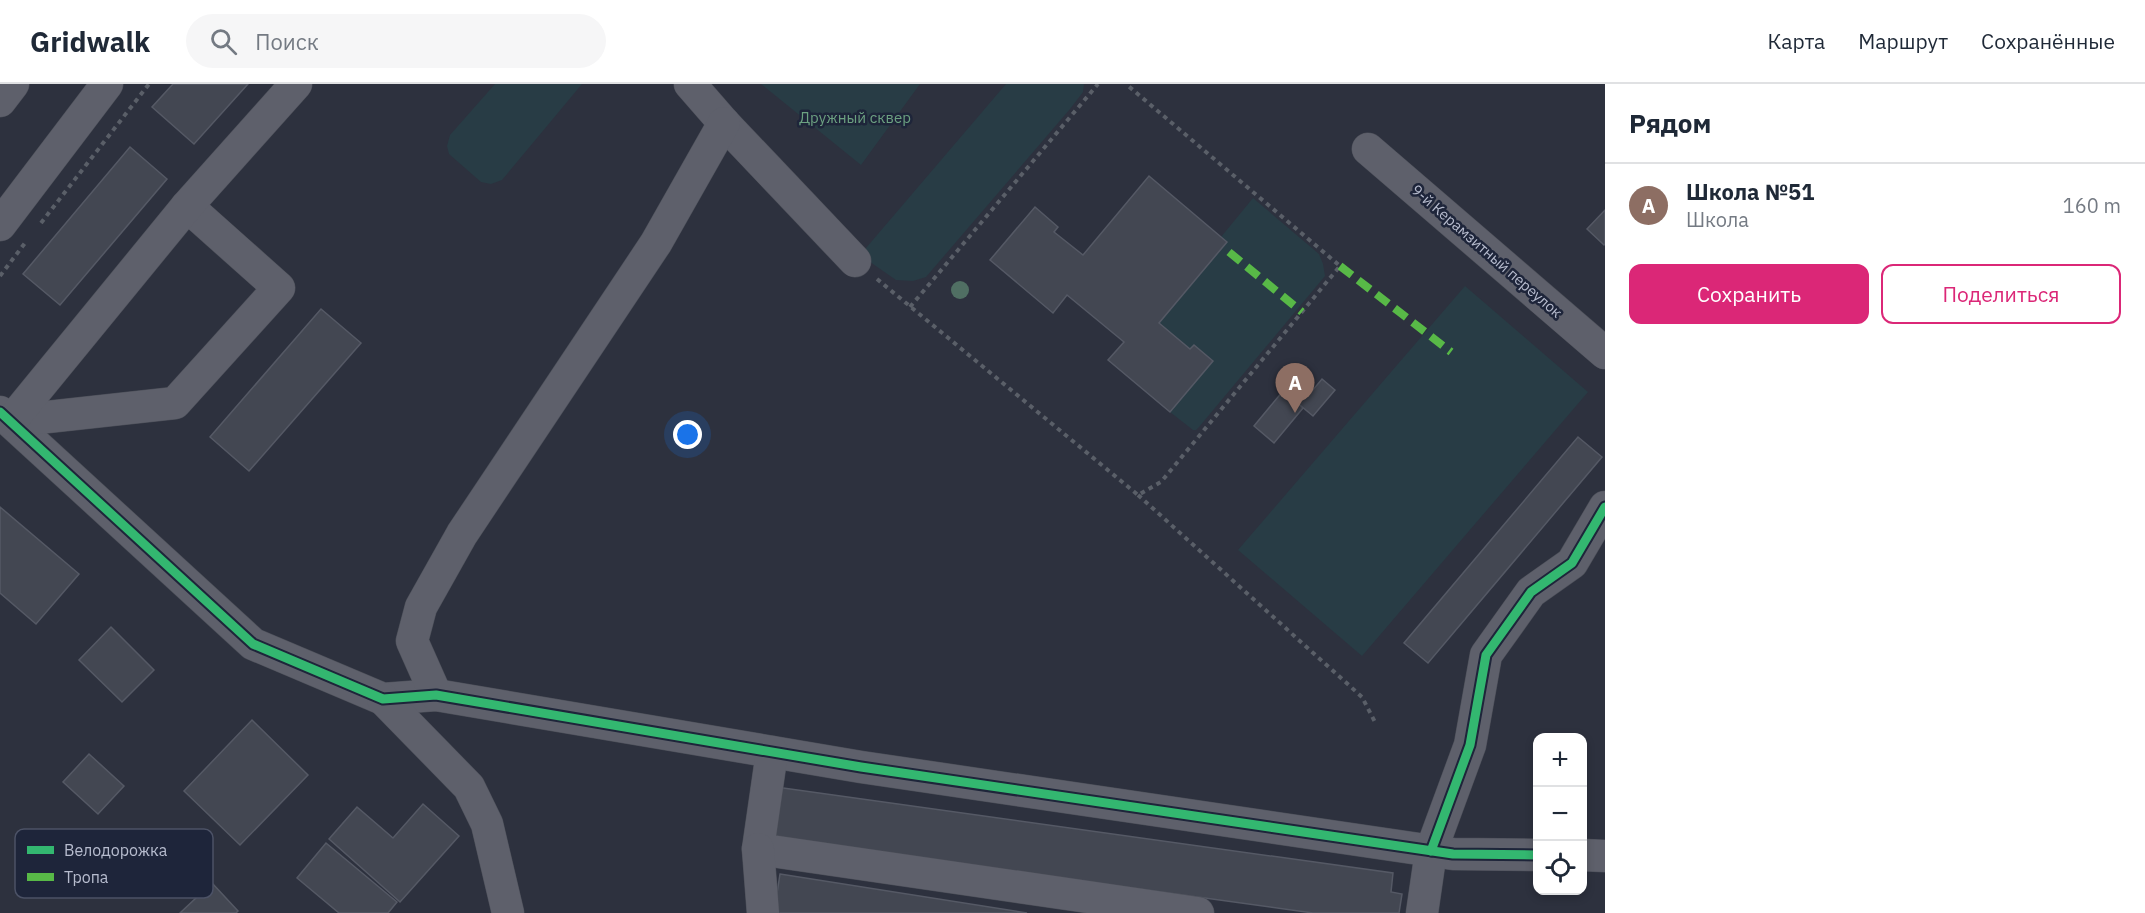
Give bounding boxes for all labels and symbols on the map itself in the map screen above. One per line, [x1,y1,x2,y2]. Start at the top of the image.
park label: Дружный сквер [799,108,911,127]
street label: 9-й Керамзитный переулок [1408,180,1566,322]
pin: A [1276,364,1314,413]
your location [673,420,702,449]
legend [15,829,213,898]
text: Велодорожка [64,840,168,860]
text: Тропа [64,867,109,887]

